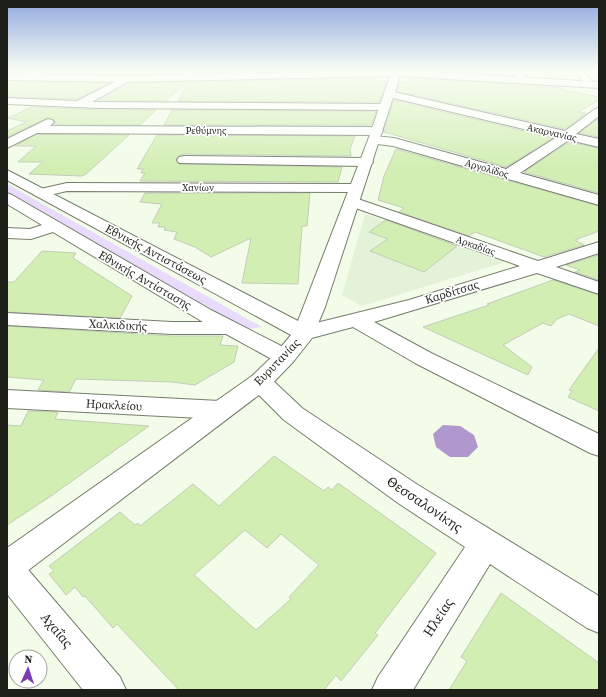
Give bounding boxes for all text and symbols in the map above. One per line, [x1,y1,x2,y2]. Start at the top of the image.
street label: Ακαρνανίας [526,120,579,145]
street label: Ρεθύμνης [185,124,227,137]
street label: Αργολίδος [463,156,511,181]
street label: Χανίων [182,181,214,194]
street label: Εθνικής Αντιστάσεως [102,220,210,288]
street label: Αρκαδίας [454,233,498,258]
street label: Εθνικής Αντίστασης [95,247,195,314]
street label: Καρδίτσας [423,276,481,308]
street label: Χαλκιδικής [88,315,148,335]
street label: Ευρυτανίας [250,334,304,389]
street label: Ηρακλείου [86,396,142,414]
street label: Θεσσαλονίκης [383,471,467,537]
street label: Ηλείας [418,594,458,640]
street label: Αχαΐας [36,608,78,652]
north arrow [8,649,48,689]
text: N [24,652,33,667]

